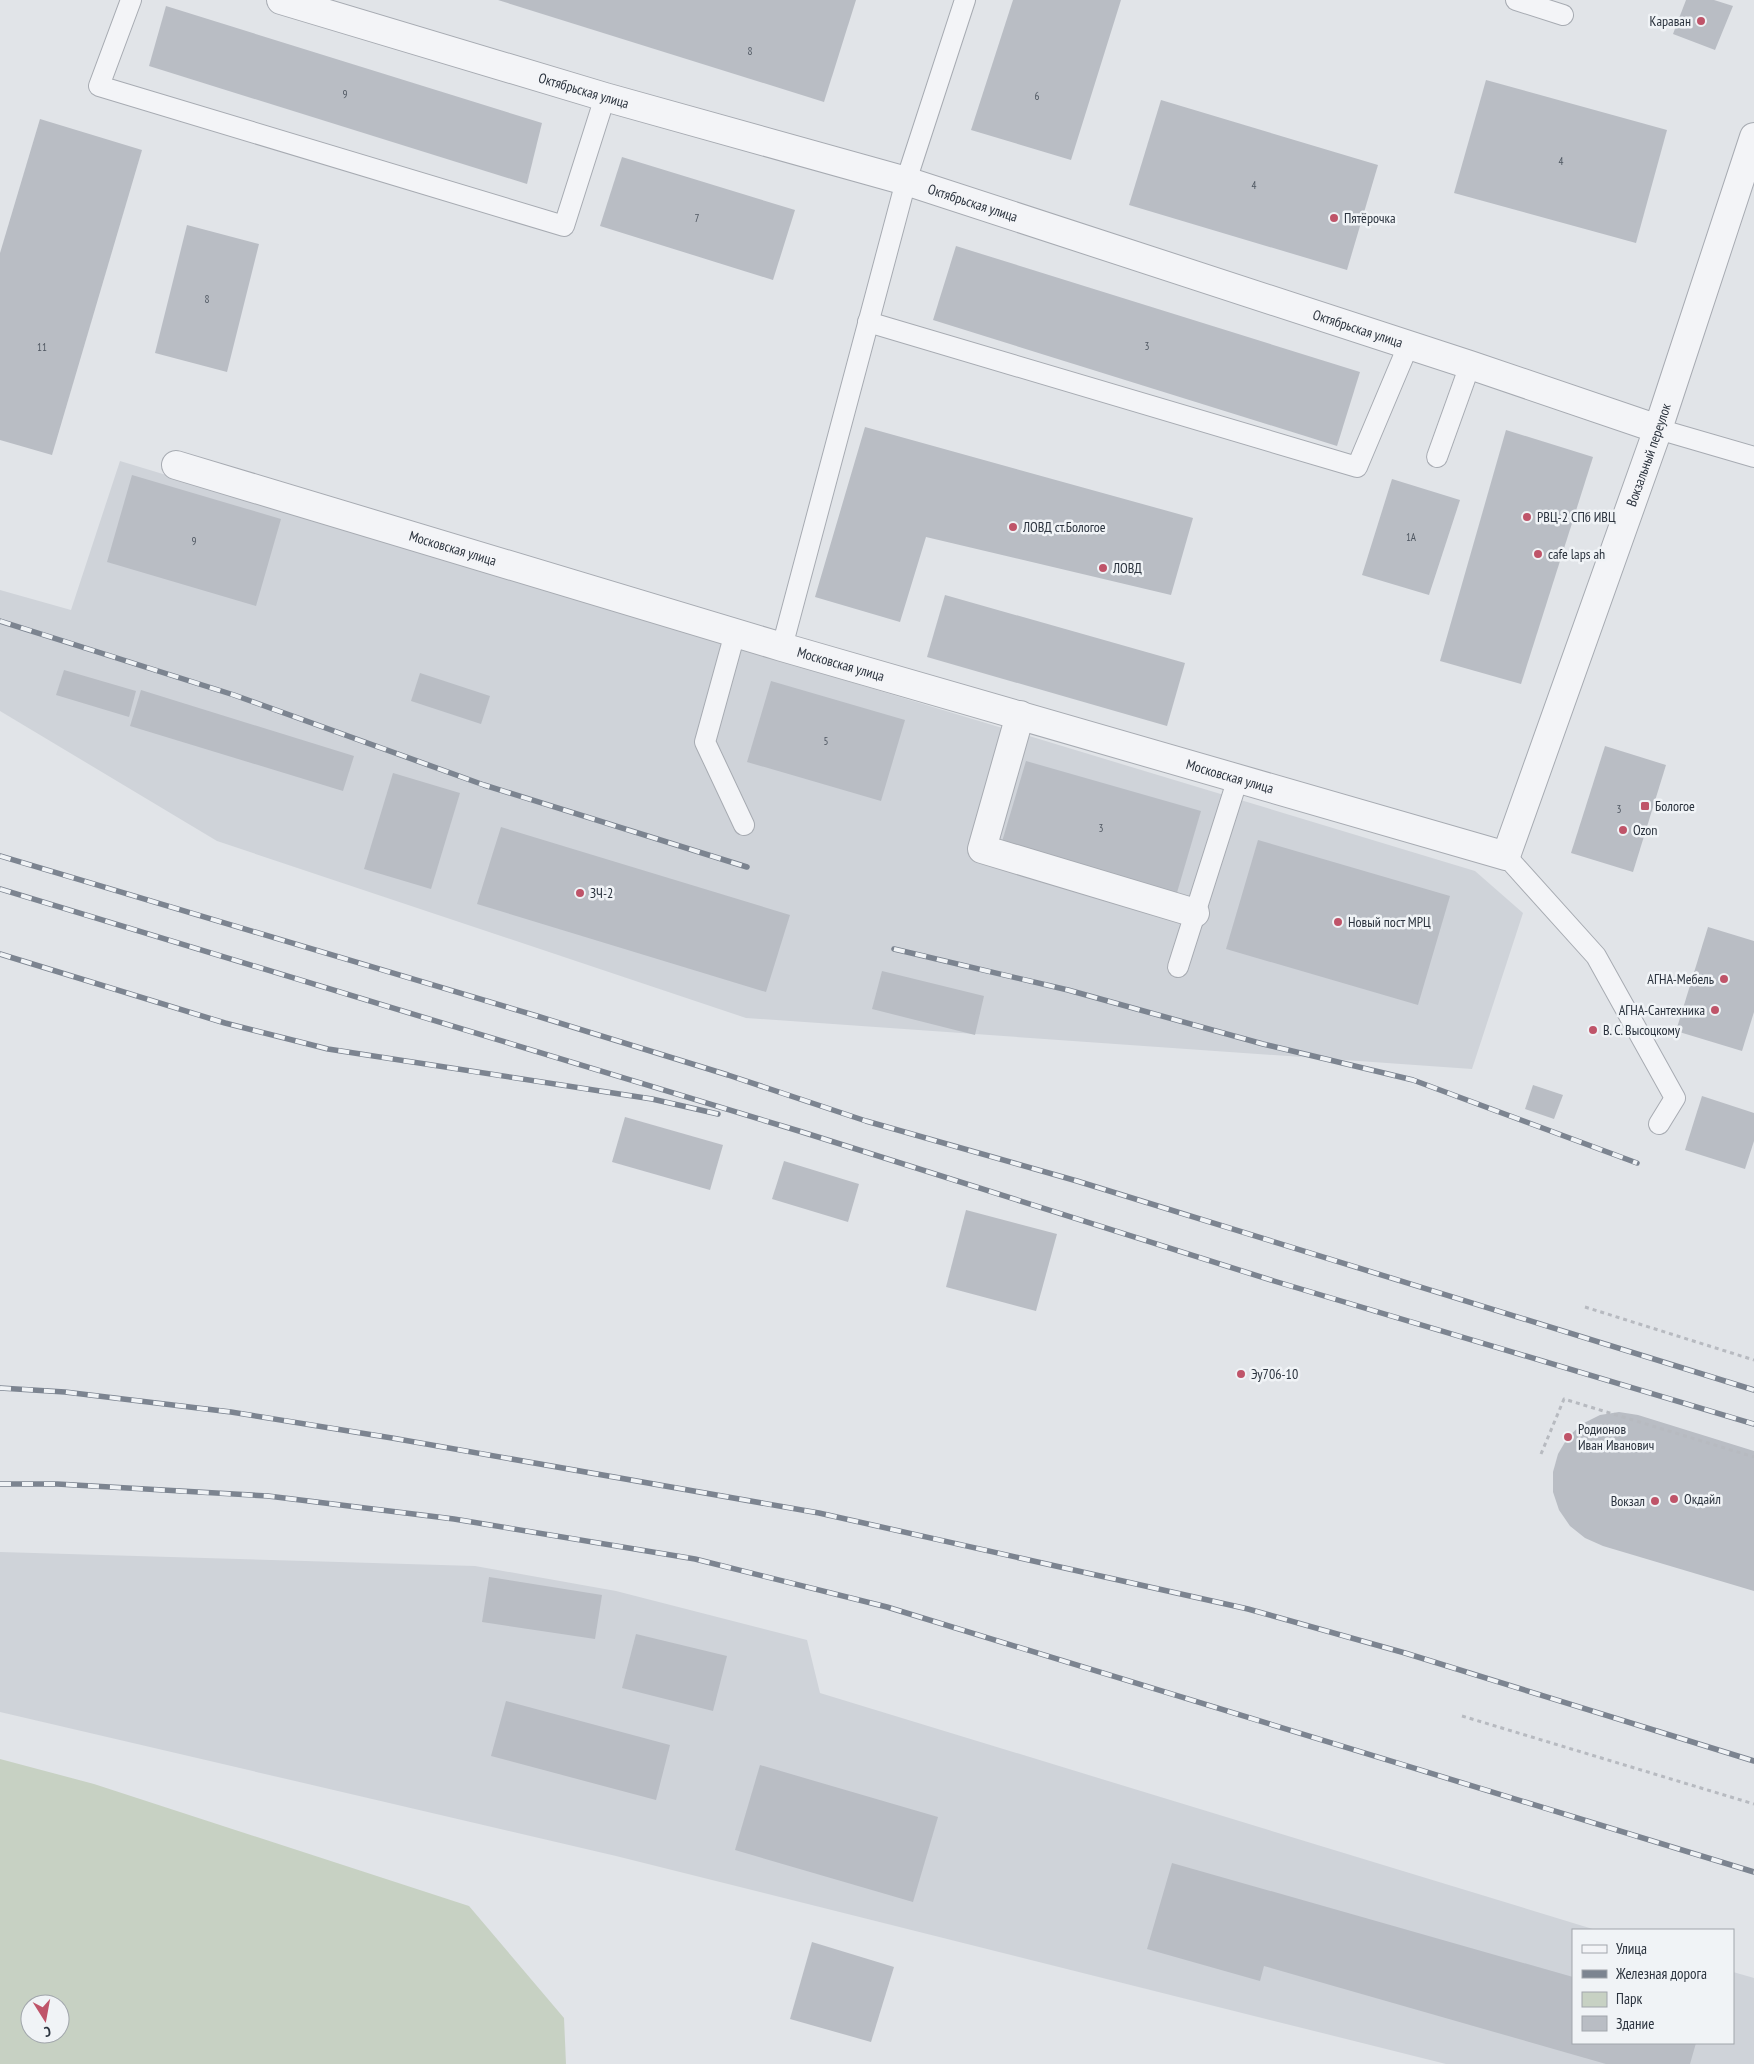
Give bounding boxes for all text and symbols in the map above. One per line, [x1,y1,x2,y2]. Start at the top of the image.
place label: Караван [1649,12,1691,30]
marker: Караван [1695,15,1707,27]
house number: 8 [748,44,753,58]
street label: Октябрьская улица [536,69,631,112]
house number: 9 [343,87,348,101]
house number: 6 [1035,89,1040,103]
house number: 4 [1559,154,1564,168]
house number: 4 [1252,178,1257,192]
street label: Октябрьская улица [926,180,1020,226]
place label: Пятёрочка [1344,209,1396,227]
house number: 7 [695,211,700,225]
marker: Пятёрочка [1328,212,1340,224]
house number: 8 [205,292,210,306]
street label: Октябрьская улица [1311,305,1405,351]
house number: 3 [1145,339,1150,353]
house number: 11 [37,340,47,354]
street label: Вокзальный переулок [1622,400,1675,509]
place label: РВЦ-2 СПб ИВЦ [1537,508,1616,526]
marker: РВЦ-2 СПб ИВЦ [1521,511,1533,523]
place label: ЛОВД ст.Бологое [1022,518,1106,536]
marker: ЛОВД ст.Бологое [1007,521,1019,533]
street label: Московская улица [407,527,499,570]
house number: 1А [1406,530,1417,544]
house number: 9 [192,534,197,548]
place label: cafe laps ah [1548,545,1605,563]
marker: cafe laps ah [1532,548,1544,560]
place label: ЛОВД [1112,559,1142,577]
marker: ЛОВД [1097,562,1109,574]
street label: Московская улица [795,643,887,685]
house number: 5 [824,734,829,748]
street label: Московская улица [1184,755,1276,797]
place label: Бологое [1655,797,1695,815]
marker: Бологое [1639,800,1651,812]
house number: 3 [1617,802,1622,816]
house number: 3 [1099,821,1104,835]
place label: Ozon [1633,821,1658,839]
marker: Ozon [1617,824,1629,836]
place label: ЗЧ-2 [590,884,613,902]
marker: ЗЧ-2 [574,887,586,899]
place label: Новый пост МРЦ [1348,913,1431,931]
marker: Новый пост МРЦ [1332,916,1344,928]
place label: АГНА-Мебель [1647,970,1714,988]
marker: АГНА-Мебель [1718,973,1730,985]
place label: АГНА-Сантехника [1619,1001,1705,1019]
marker: АГНА-Сантехника [1709,1004,1721,1016]
place label: В. С. Высоцкому [1603,1021,1681,1039]
marker: В. С. Высоцкому [1587,1024,1599,1036]
place label: Эу706-10 [1251,1365,1298,1383]
marker: Эу706-10 [1235,1368,1247,1380]
place label: Родионов Иван Иванович [1578,1420,1654,1454]
marker: Родионов Иван Иванович [1562,1431,1574,1443]
place label: Окдайл [1684,1490,1721,1508]
place label: Вокзал [1611,1492,1645,1510]
marker: Окдайл [1668,1493,1680,1505]
marker: Вокзал [1649,1495,1661,1507]
legend [1572,1929,1734,2044]
text: Улица [1616,1939,1647,1958]
text: Железная дорога [1615,1964,1707,1983]
text: Парк [1616,1989,1642,2008]
north arrow [20,1994,70,2044]
text: Здание [1616,2014,1654,2033]
text: С [42,2022,52,2041]

